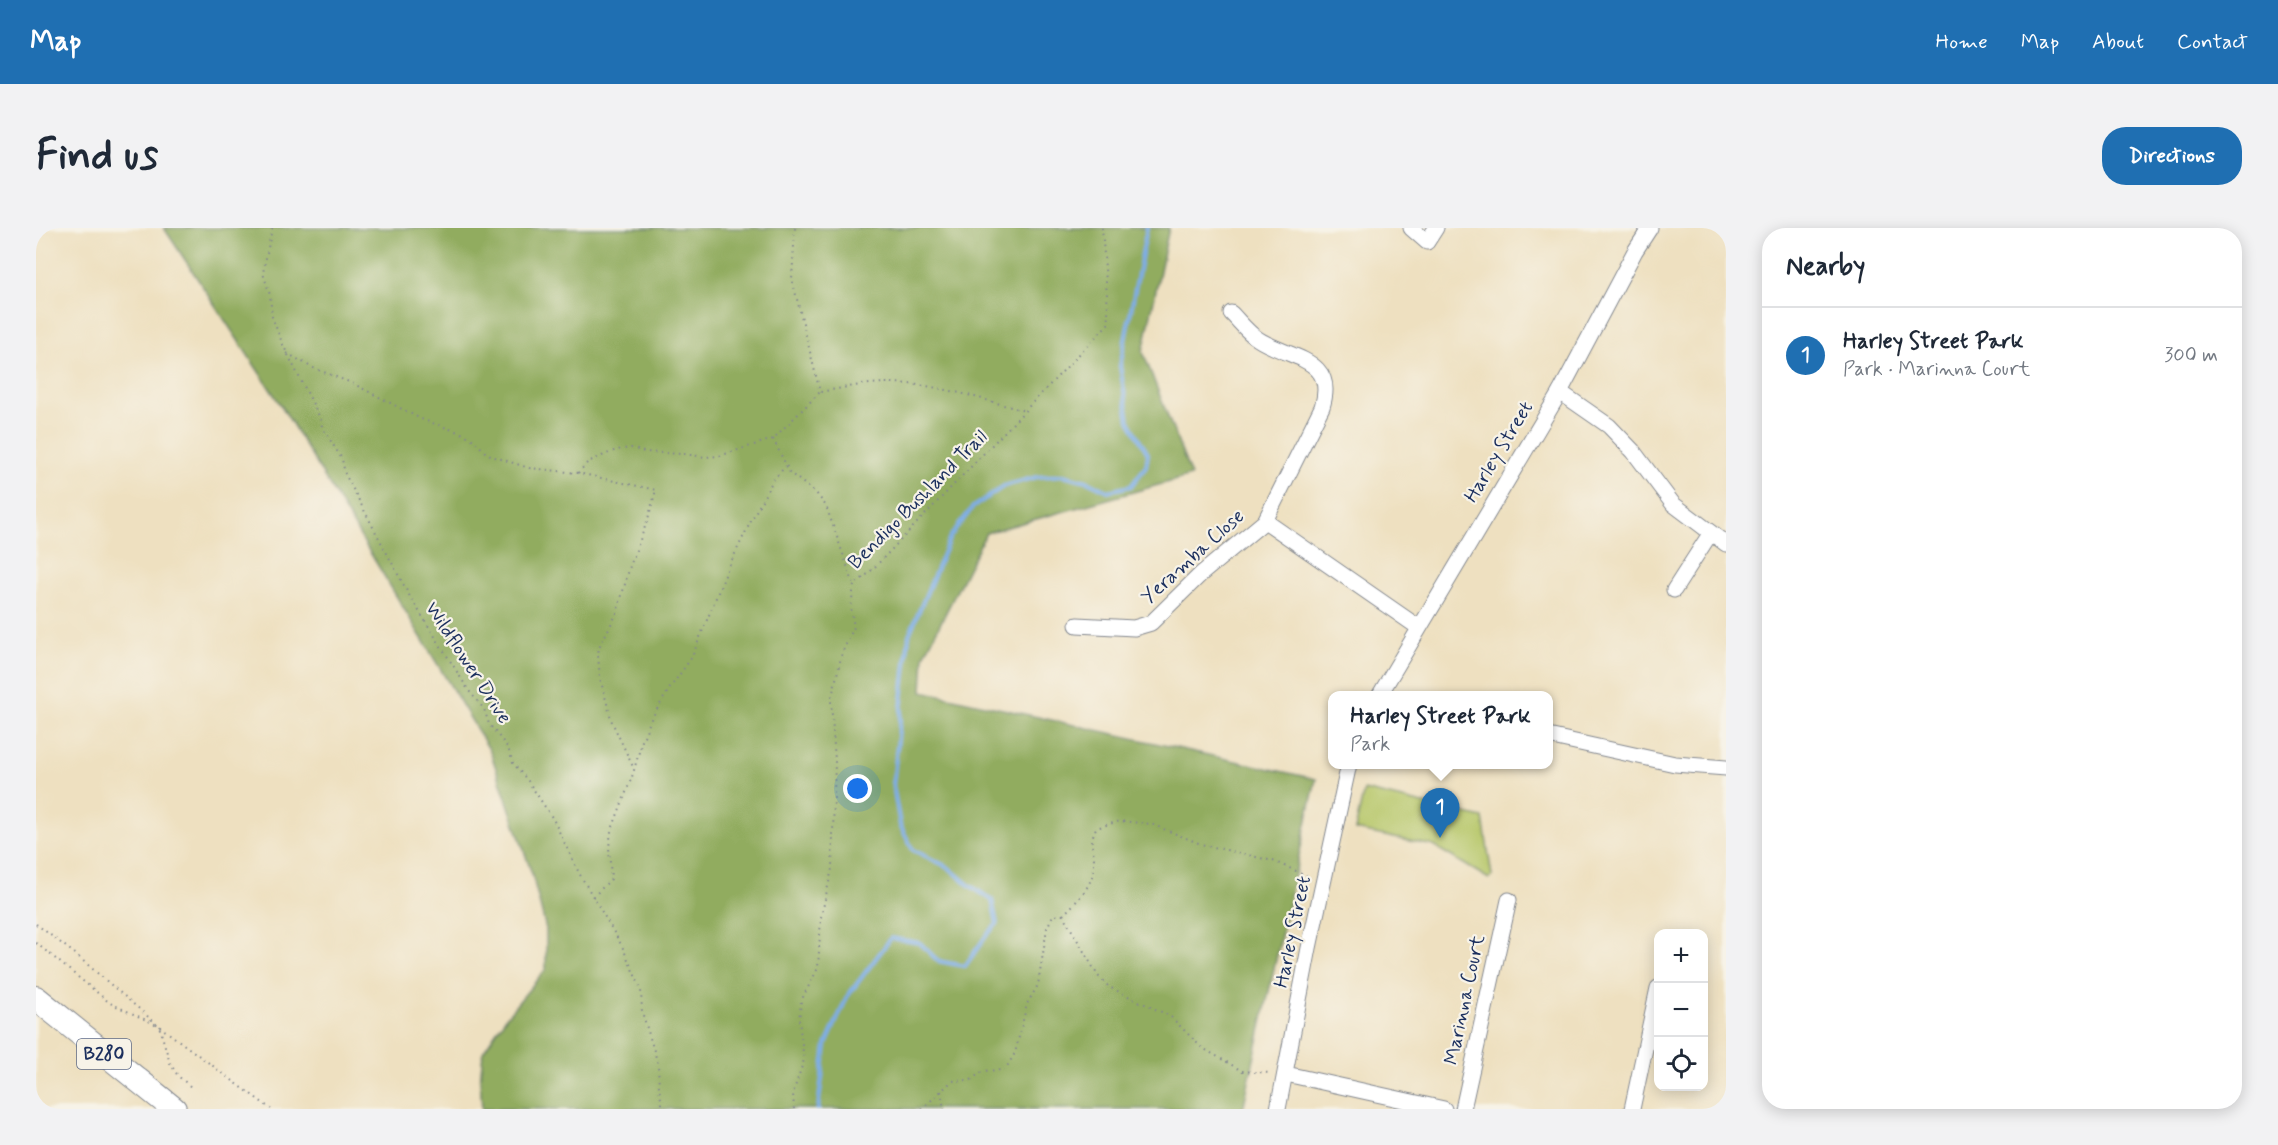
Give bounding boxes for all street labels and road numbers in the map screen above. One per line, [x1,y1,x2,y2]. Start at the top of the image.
street label: Harley Street [1458,396,1540,508]
street label: Bendigo Bushland Trail [842,424,994,576]
street label: Yeramba Close [1136,503,1250,611]
street label: Wildflower Drive [418,597,518,729]
street label: Harley Street [1268,873,1318,991]
street label: Marinna Court [1438,932,1492,1067]
road number: B280 [77,1039,131,1069]

